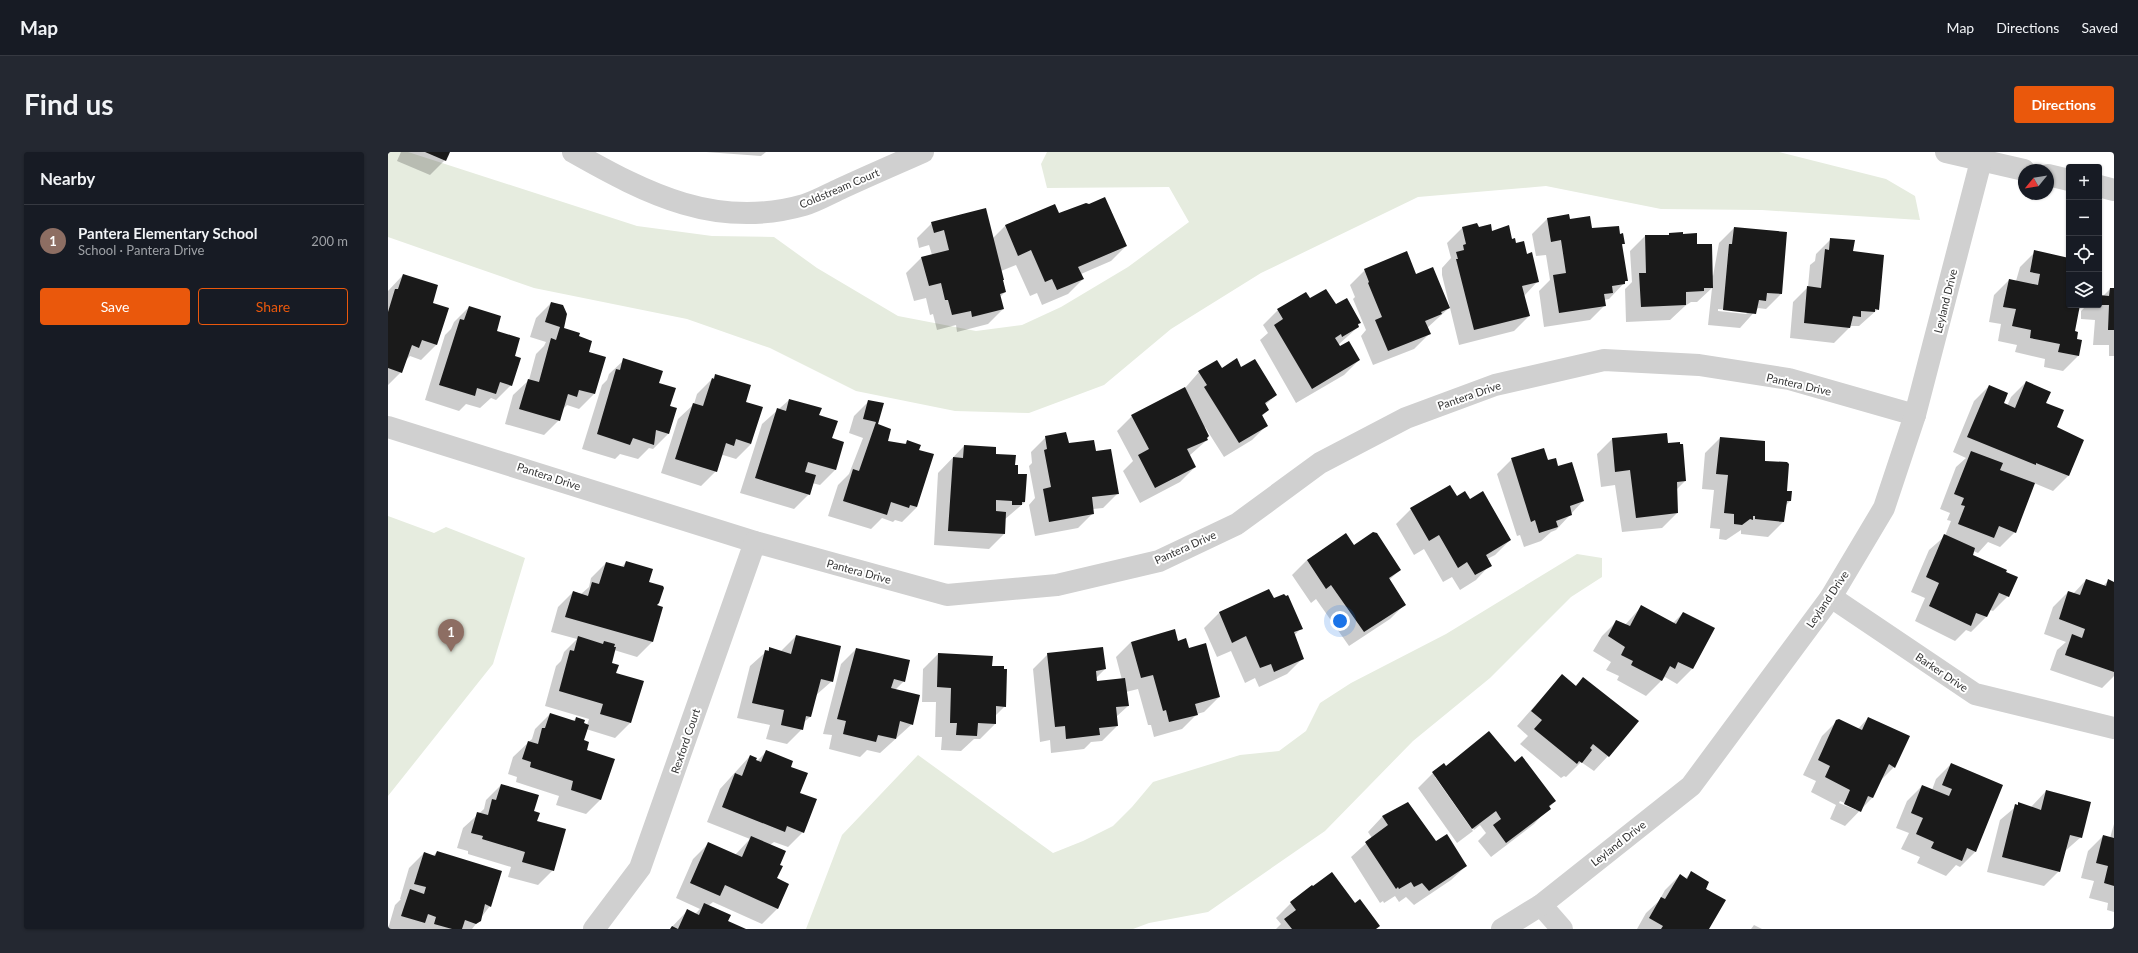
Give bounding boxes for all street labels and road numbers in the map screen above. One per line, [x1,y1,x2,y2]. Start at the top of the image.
street label: Coldstream Court [797,165,881,211]
street label: Leyland Drive [1931,267,1959,335]
street label: Pantera Drive [1765,370,1833,398]
street label: Pantera Drive [1436,378,1503,412]
street label: Pantera Drive [516,460,583,492]
street label: Pantera Drive [1152,528,1218,566]
street label: Pantera Drive [825,556,893,586]
street label: Leyland Drive [1803,568,1851,630]
street label: Barker Drive [1913,650,1971,694]
street label: Rexford Court [668,707,702,775]
street label: Leyland Drive [1588,817,1648,868]

